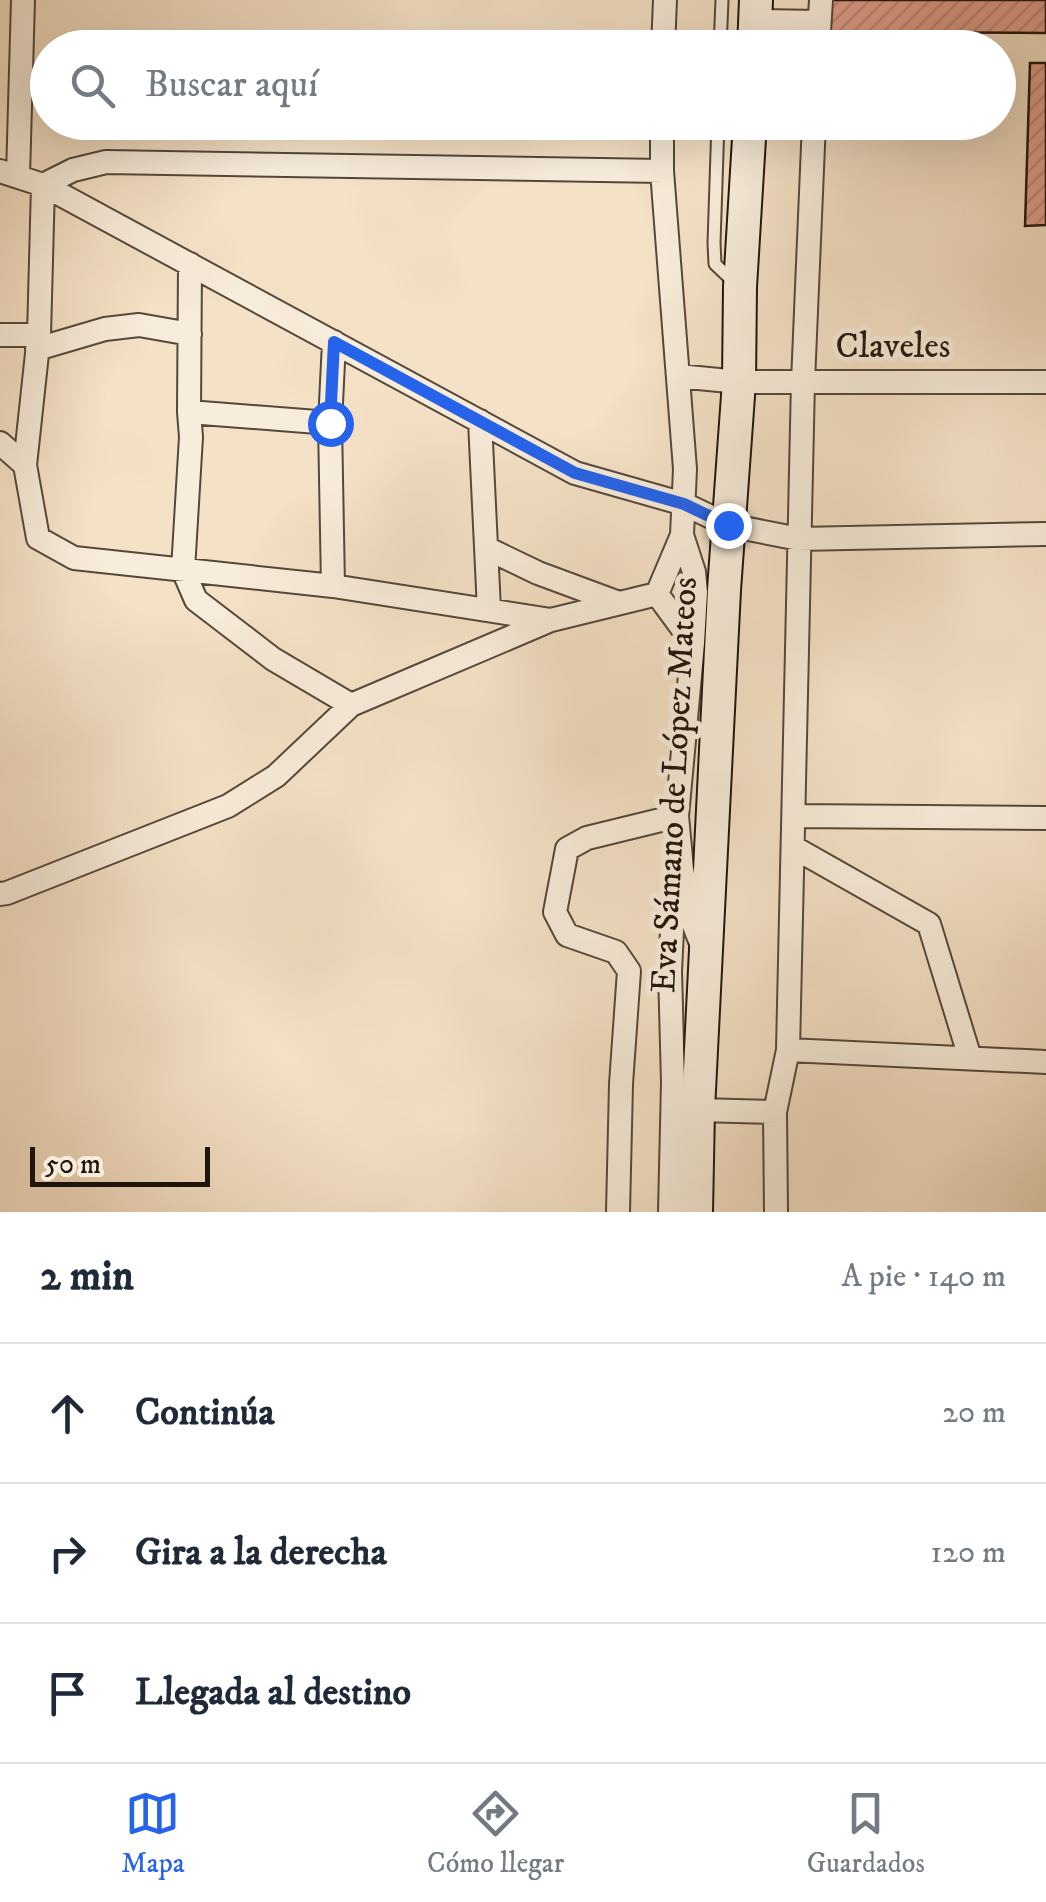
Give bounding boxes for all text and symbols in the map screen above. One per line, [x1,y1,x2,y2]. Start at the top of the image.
search box [30,30,1016,140]
icon: search [65,58,120,113]
text: Buscar aquí [145,61,318,109]
street label: Claveles [836,325,950,369]
route start [308,401,354,447]
route end [706,503,752,549]
street label: Eva Sámano de López Mateos [642,576,708,994]
scale bar [30,1142,210,1186]
text: 50 m [45,1147,101,1182]
text: 2 min [40,1251,134,1303]
text: A pie · 140 m [841,1257,1006,1297]
icon: ahead [40,1386,95,1441]
text: Continúa [135,1389,275,1437]
text: 20 m [942,1393,1006,1433]
icon: right [40,1526,95,1581]
text: Gira a la derecha [135,1529,387,1577]
text: 120 m [930,1533,1006,1573]
icon: arrive [40,1666,95,1721]
text: Llegada al destino [135,1669,411,1717]
tab: Mapa [121,1786,185,1881]
tab: Cómo llegar [427,1786,564,1881]
tab: Guardados [807,1786,925,1881]

